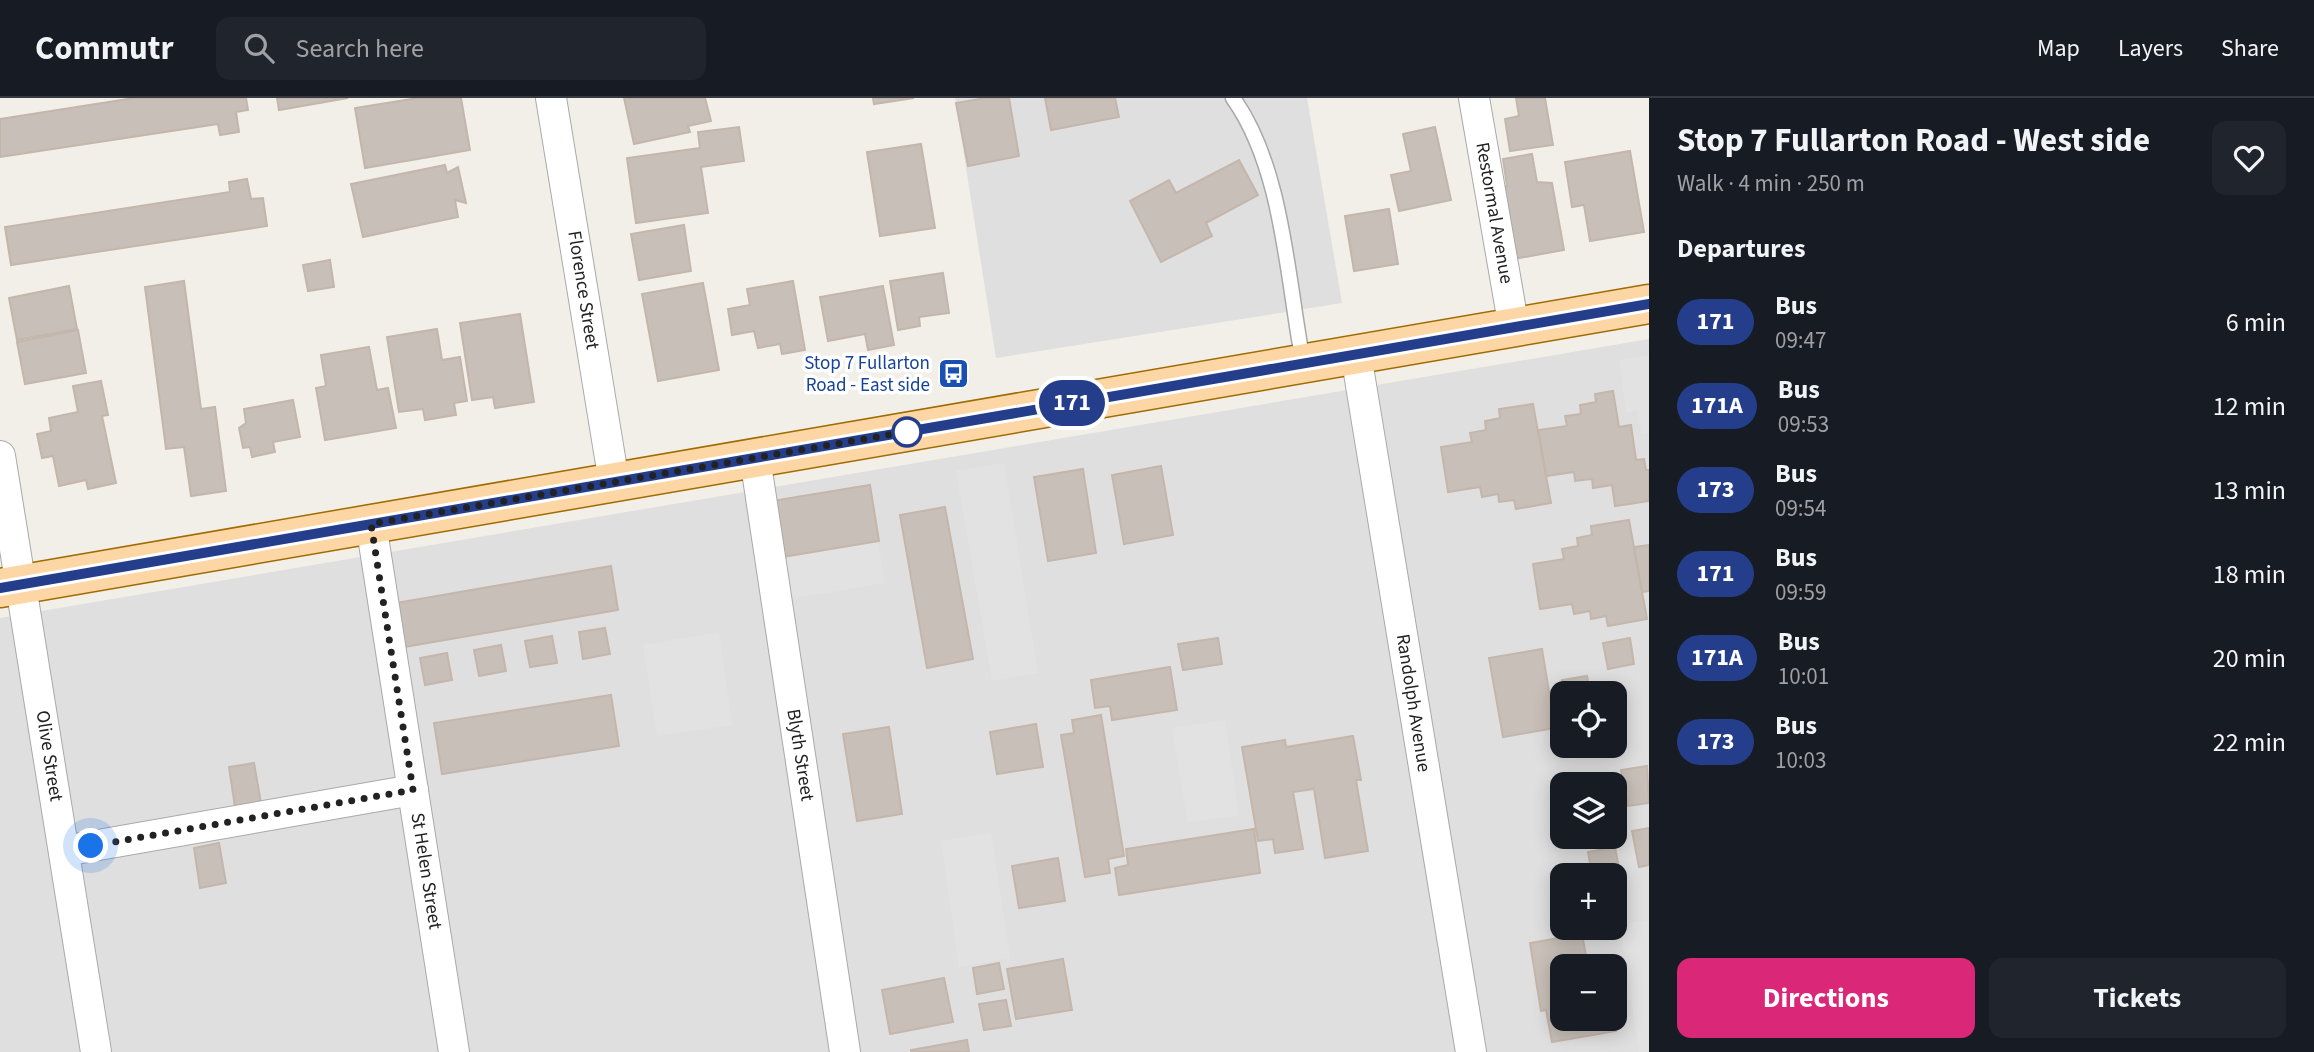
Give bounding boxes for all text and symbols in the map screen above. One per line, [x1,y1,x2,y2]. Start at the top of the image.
search box [216,17,706,80]
text: Commutr [35,25,174,72]
icon: search [240,29,278,67]
text: Search here [296,30,424,67]
text: Map [2037,31,2080,66]
text: Layers [2118,31,2183,66]
text: Share [2221,31,2279,66]
text: Stop 7 Fullarton Road - West side [1677,117,2150,164]
button: heart [2212,121,2286,195]
street label: Restormal Avenue [1468,140,1520,286]
text: Walk · 4 min · 250 m [1677,167,1865,200]
street label: Florence Street [560,229,606,352]
text: Departures [1677,230,1805,267]
text: Bus [1775,287,1817,324]
text: 171 [1696,304,1735,339]
text: 6 min [2226,304,2286,341]
text: 09:47 [1775,324,1826,357]
place label: Stop 7 Fullarton Road - East side [804,350,930,399]
bus stop icon: Stop 7 Fullarton Road - East side [936,357,970,391]
text: Bus [1778,371,1820,408]
line badge: 171 [1032,380,1112,426]
text: 171 [1053,385,1091,420]
text: 171A [1691,388,1743,423]
text: 12 min [2213,388,2286,425]
text: 09:53 [1778,408,1829,441]
unlabelled marker [892,417,922,447]
text: Bus [1775,455,1817,492]
text: 173 [1696,472,1735,507]
text: 13 min [2213,472,2286,509]
text: 09:54 [1775,492,1826,525]
text: Bus [1775,539,1817,576]
text: 171 [1696,556,1735,591]
text: 18 min [2213,556,2286,593]
text: 09:59 [1775,576,1826,609]
text: Bus [1778,623,1820,660]
street label: Randolph Avenue [1389,632,1437,774]
text: 171A [1691,640,1743,675]
text: 20 min [2213,640,2286,677]
text: 10:01 [1778,660,1829,693]
map controls [1550,681,1627,1031]
button: locate [1550,681,1627,758]
street label: Blyth Street [779,707,821,804]
text: Bus [1775,707,1817,744]
street label: Olive Street [28,709,70,804]
text: 173 [1696,724,1735,759]
text: 22 min [2213,724,2286,761]
text: 10:03 [1775,744,1826,777]
button: layers [1550,772,1627,849]
street label: St Helen Street [403,811,449,932]
your location [73,828,108,863]
button: + [1550,863,1627,940]
button: − [1550,954,1627,1031]
button: Directions [1677,958,1975,1038]
button: Tickets [1989,958,2286,1038]

